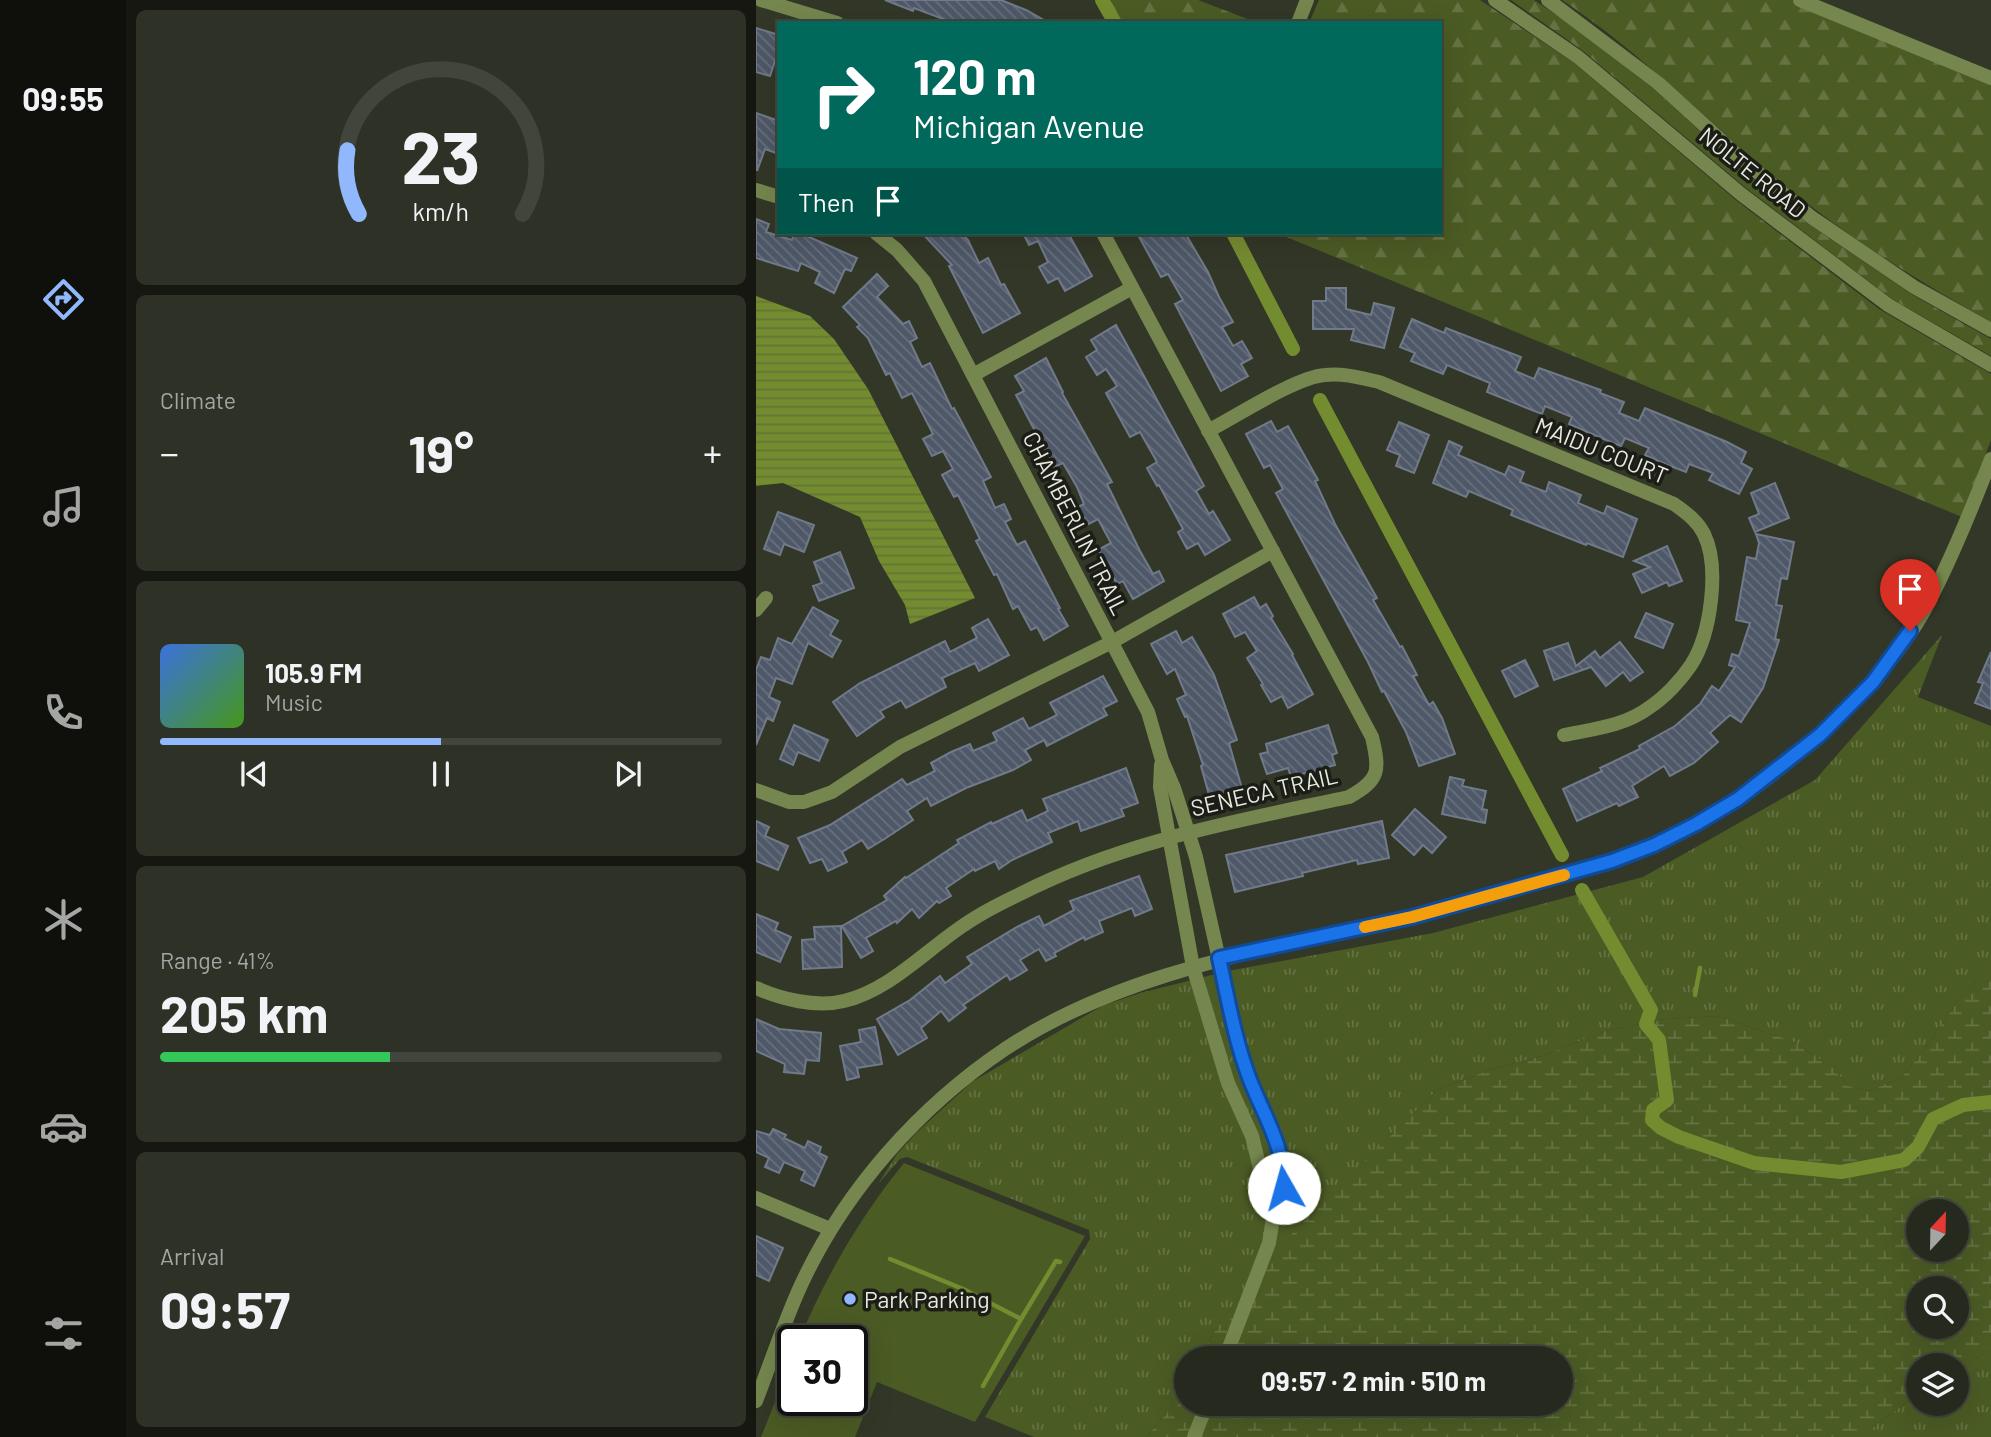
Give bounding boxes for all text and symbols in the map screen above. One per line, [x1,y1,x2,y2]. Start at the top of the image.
text: 120 m [913,46,1036,105]
icon: right [798,49,889,140]
text: 09:55 [22,79,104,117]
text: Michigan Avenue [913,106,1145,144]
text: 23 [401,111,481,199]
street label: NOLTE ROAD [1694,121,1812,223]
icon: arrive [869,182,907,220]
text: Then [798,186,855,217]
text: km/h [413,196,469,226]
icon: directions [39,275,88,324]
text: Climate [160,386,236,414]
street label: MAIDU COURT [1532,411,1672,489]
text: 19° [408,421,474,483]
street label: CHAMBERLIN TRAIL [1018,427,1134,619]
text: − [160,429,179,475]
text: + [703,429,722,475]
icon: music [39,482,88,531]
pin [1880,559,1940,631]
icon: arrive [1891,570,1929,608]
text: 105.9 FM [265,657,362,688]
icon: phone [39,688,88,737]
text: Music [265,688,323,716]
icon: previous [235,755,273,793]
icon: pause [422,755,460,793]
icon: next [609,755,647,793]
street label: SENECA TRAIL [1188,760,1340,822]
icon: climate [39,895,88,944]
text: Range · 41% [160,946,275,974]
text: 205 km [160,981,328,1043]
icon: car [39,1102,88,1151]
position arrow [1247,1151,1321,1225]
north arrow [1906,1199,1969,1262]
map controls [1906,1199,1969,1416]
text: Arrival [160,1242,224,1270]
button: search [1906,1276,1969,1339]
text: 09:57 [160,1277,290,1339]
place label: Park Parking [864,1285,990,1313]
marker: Park Parking [842,1291,858,1307]
icon: filters [39,1309,88,1358]
speed limit sign: 30 [777,1325,868,1416]
button: layers [1906,1353,1969,1416]
text: 09:57 · 2 min · 510 m [1261,1365,1486,1396]

